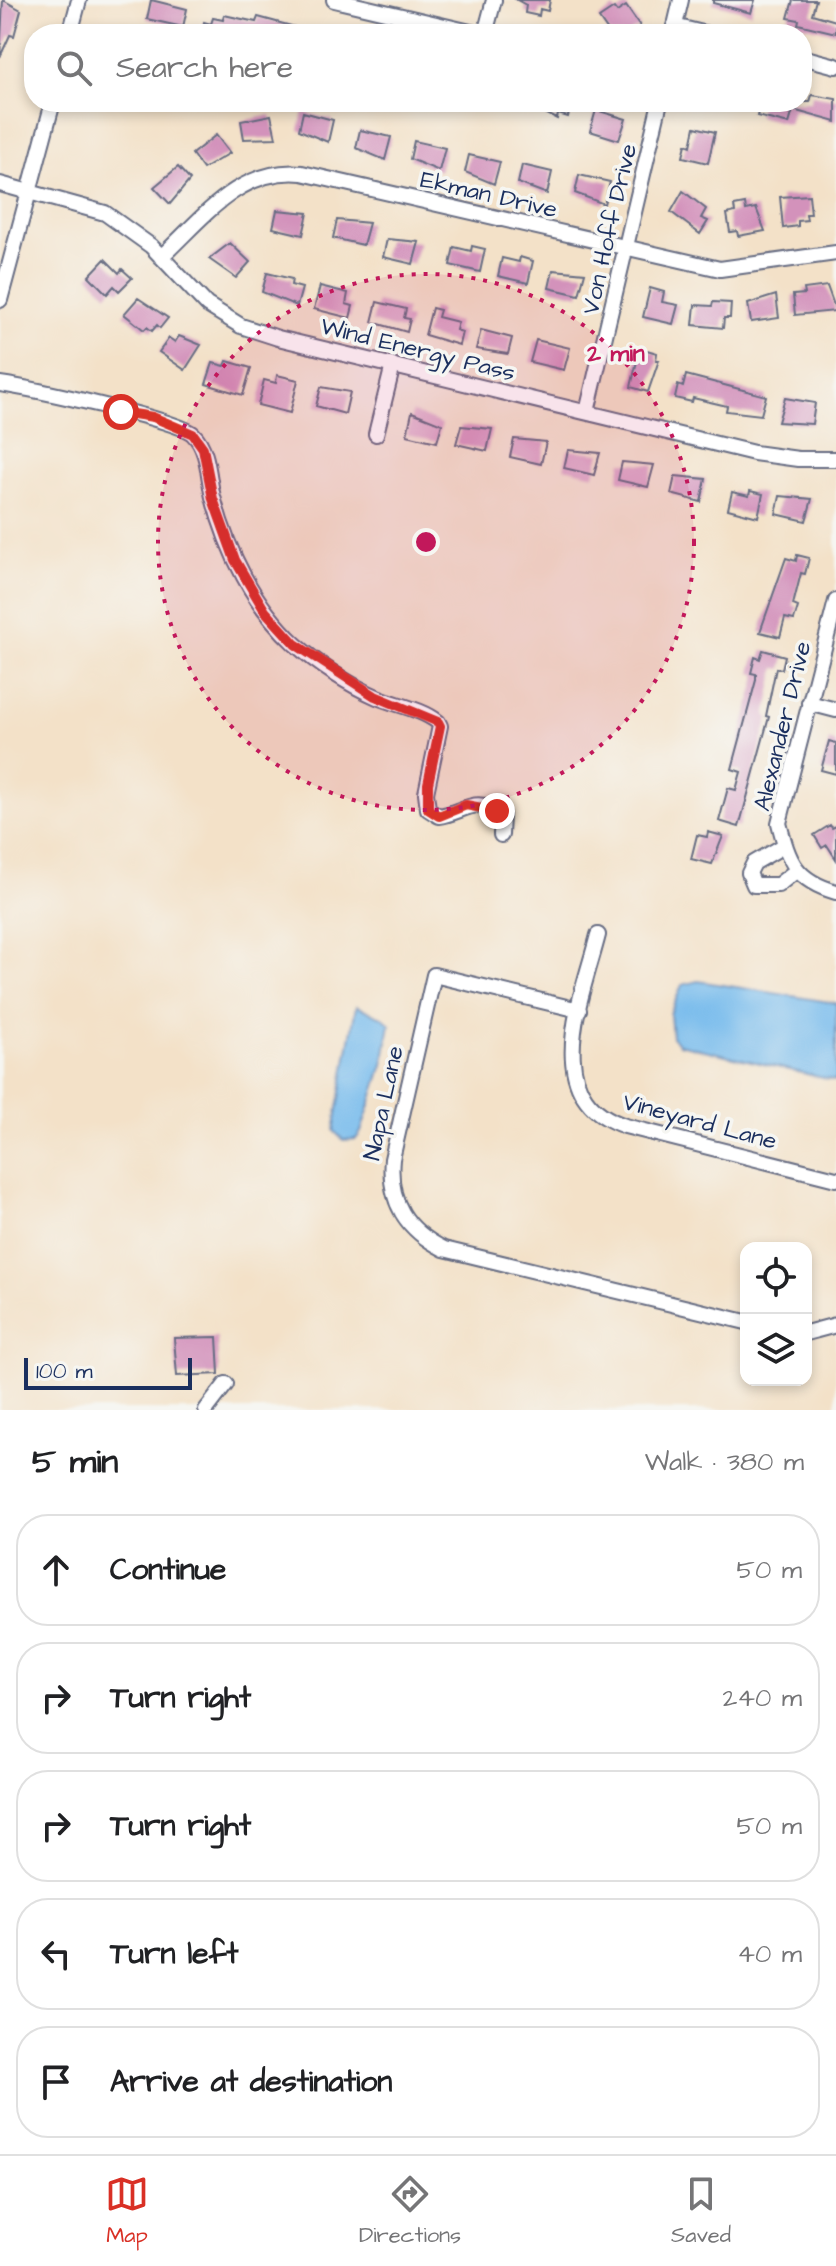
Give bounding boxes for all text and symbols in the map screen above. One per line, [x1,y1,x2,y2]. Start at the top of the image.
search box [24,24,812,112]
icon: search [52,46,96,90]
text: Search here [116,47,293,89]
street label: Von Hoff Drive [574,141,646,318]
street label: Ekman Drive [417,163,560,227]
street label: Wind Energy Pass [317,309,519,392]
text: 2 min [586,337,645,371]
route start [103,394,139,430]
centre of rings [412,528,440,556]
street label: Alexander Drive [745,638,820,815]
route end [479,793,515,829]
street label: Napa Lane [355,1043,413,1164]
street label: Vineyard Lane [619,1085,780,1160]
map controls [740,1242,812,1386]
button: locate [740,1242,812,1314]
button: layers [740,1314,812,1386]
scale bar [24,1354,192,1390]
text: 100 m [36,1356,93,1387]
text: 5 min [32,1438,118,1486]
text: Walk · 380 m [645,1444,804,1480]
icon: ahead [34,1548,78,1592]
text: Continue [110,1549,226,1591]
text: 50 m [737,1552,802,1588]
icon: right [34,1676,78,1720]
text: Turn right [110,1677,251,1719]
text: 240 m [722,1680,802,1716]
icon: right [34,1804,78,1848]
text: Turn right [110,1805,251,1847]
text: 50 m [737,1808,802,1844]
icon: left [34,1932,78,1976]
text: Turn left [110,1933,238,1975]
text: 40 m [737,1936,802,1972]
icon: arrive [34,2060,78,2104]
text: Arrive at destination [110,2061,392,2103]
tab: Map [105,2172,149,2251]
tab: Directions [359,2172,461,2251]
tab: Saved [671,2172,731,2251]

